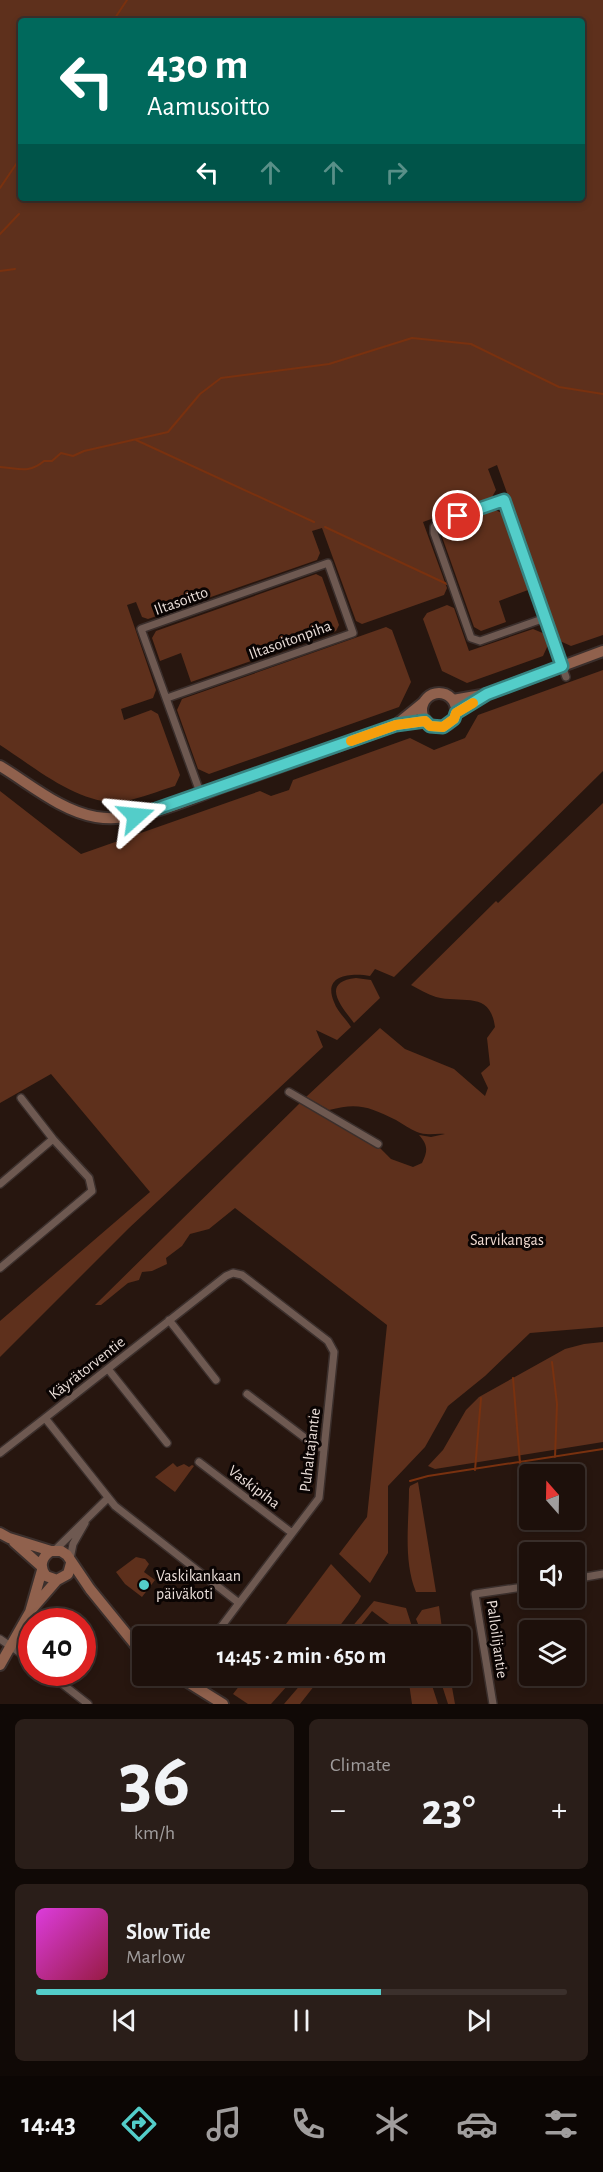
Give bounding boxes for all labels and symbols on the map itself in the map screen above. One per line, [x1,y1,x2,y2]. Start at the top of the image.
pin [432,490,483,541]
street label: Iltasoitto [152,584,210,618]
street label: Iltasoitonpiha [246,618,334,662]
position arrow [104,784,168,848]
park label: Sarvikangas [470,1232,544,1248]
street label: Käyrätorventie [46,1334,129,1403]
street label: Puhaltajantie [297,1407,324,1493]
street label: Vaskipiha [225,1462,283,1512]
north arrow [519,1464,585,1530]
place label: Vaskikankaan päiväkoti [156,1568,241,1602]
marker: Vaskikankaan päiväkoti [137,1578,151,1592]
street label: Palloilijantie [483,1599,510,1679]
speed limit sign: 40 [18,1608,96,1686]

